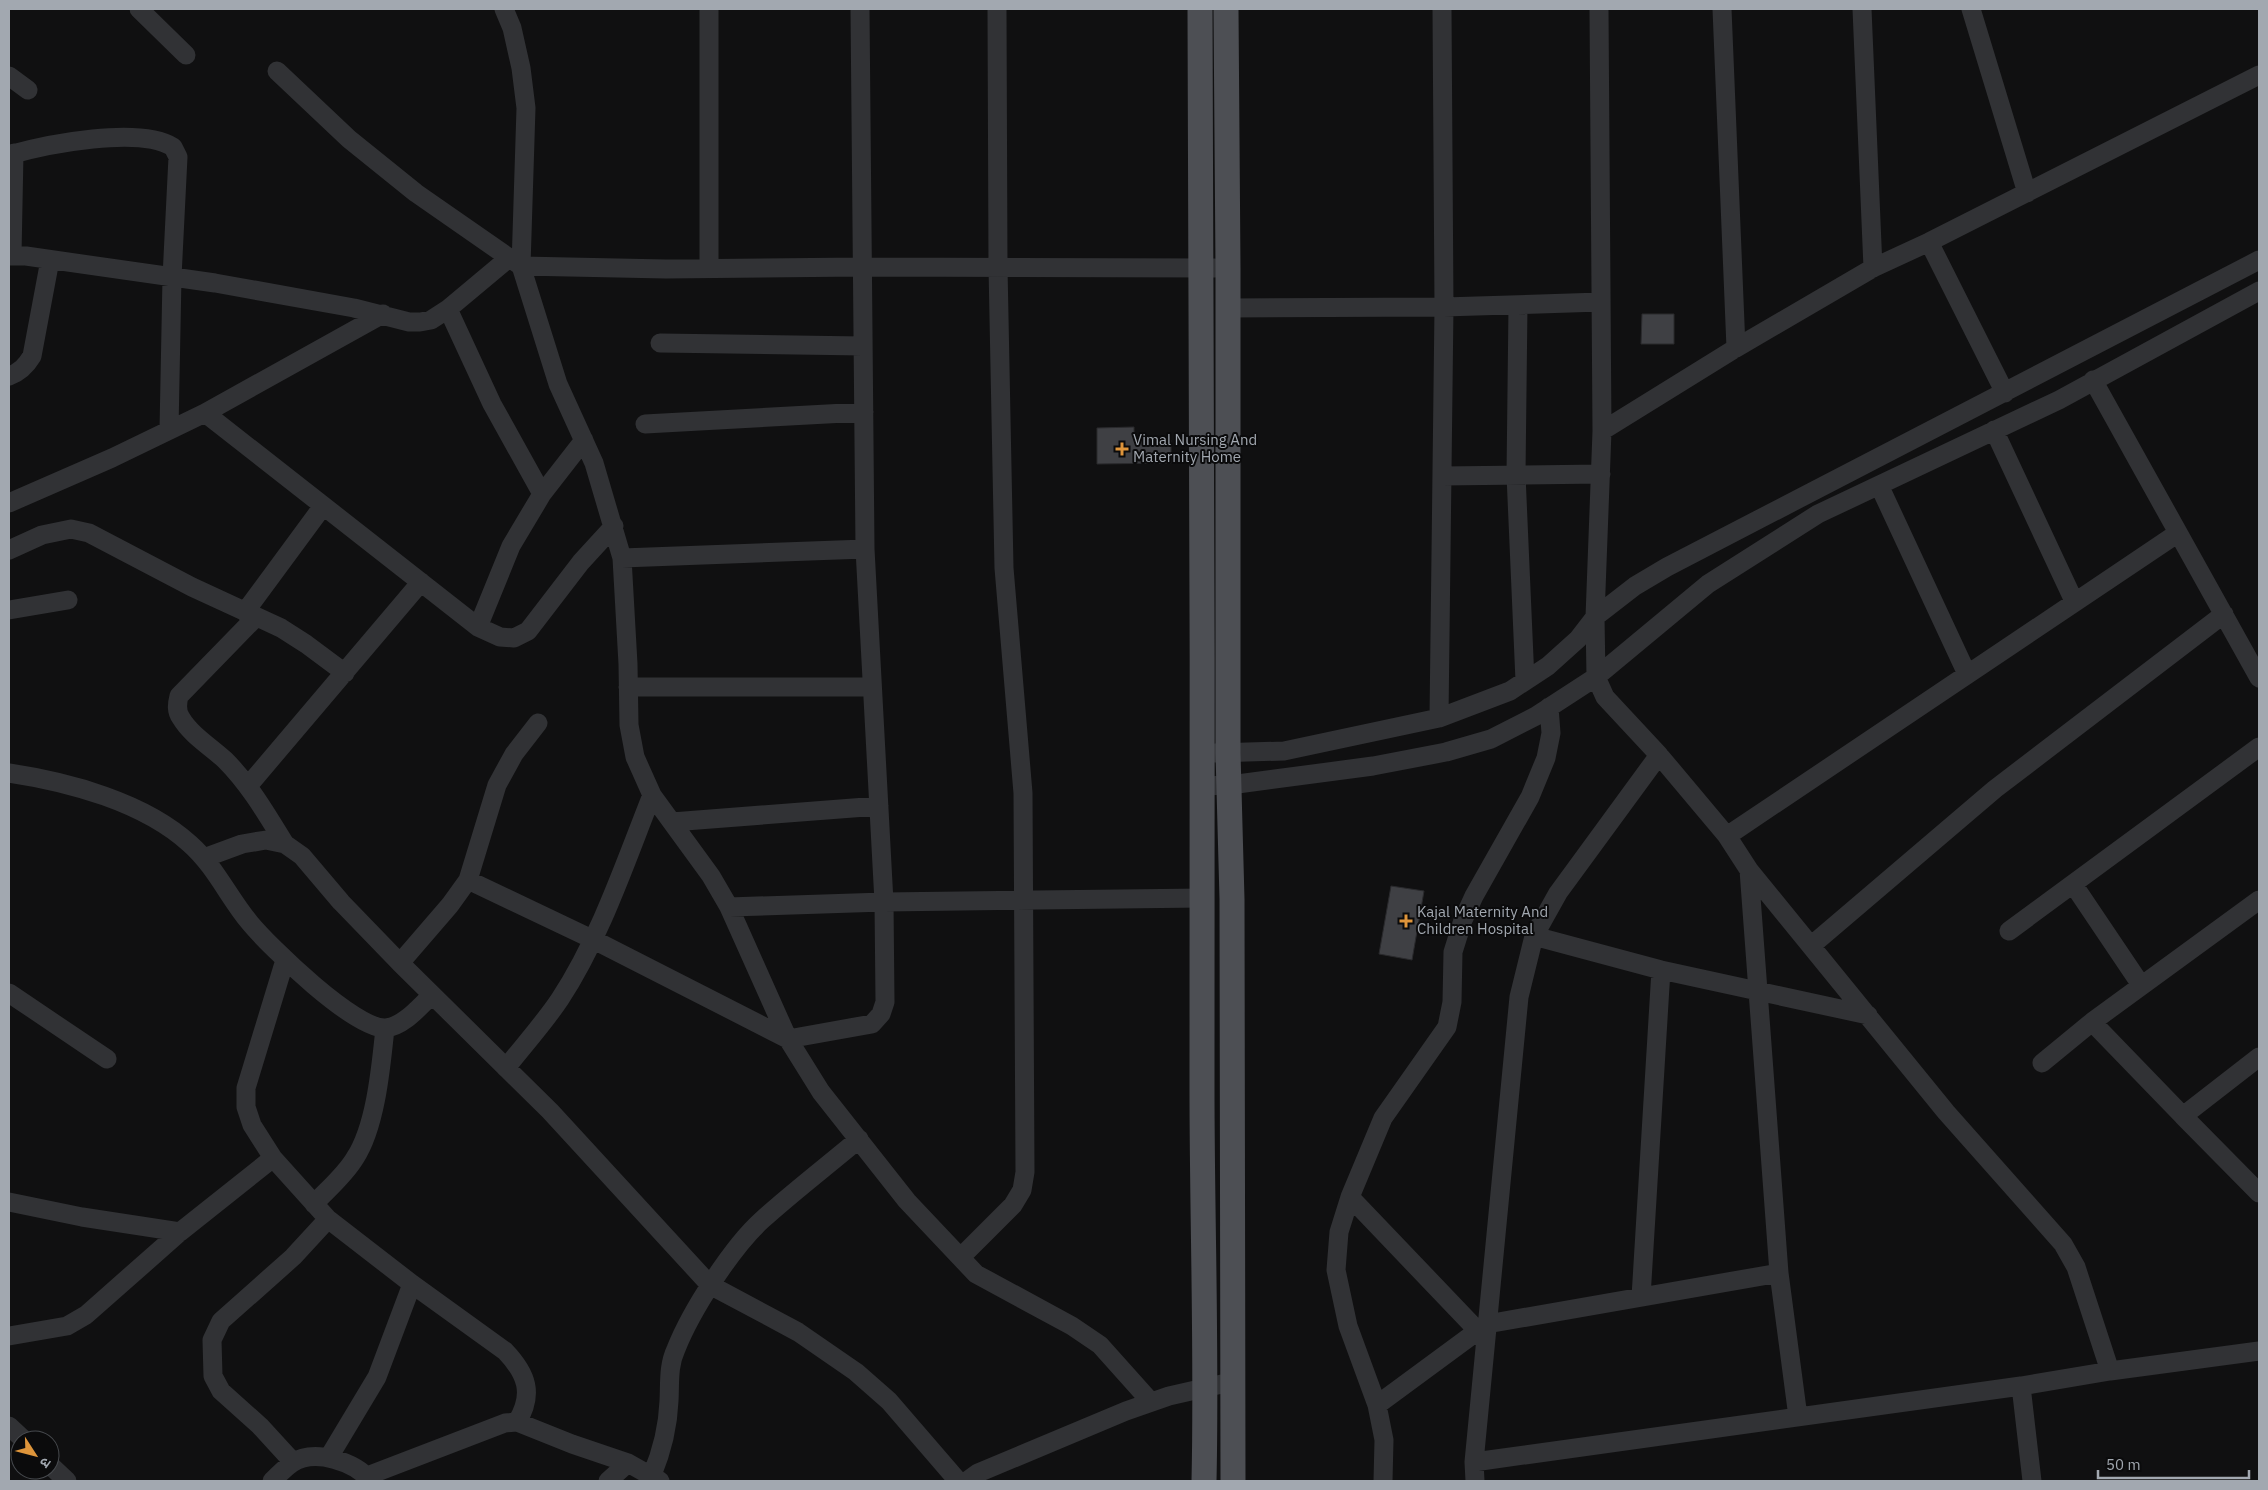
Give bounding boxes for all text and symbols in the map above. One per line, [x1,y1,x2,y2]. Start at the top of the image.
place label: Vimal Nursing And Maternity Home [1133,430,1257,466]
marker: Vimal Nursing And Maternity Home [1115,442,1129,456]
place label: Kajal Maternity And Children Hospital [1417,902,1548,938]
marker: Kajal Maternity And Children Hospital [1399,914,1413,928]
north arrow [10,1430,60,1480]
scale bar [2098,1448,2249,1480]
text: उ [35,1454,55,1472]
text: 50 m [2106,1455,2141,1474]

